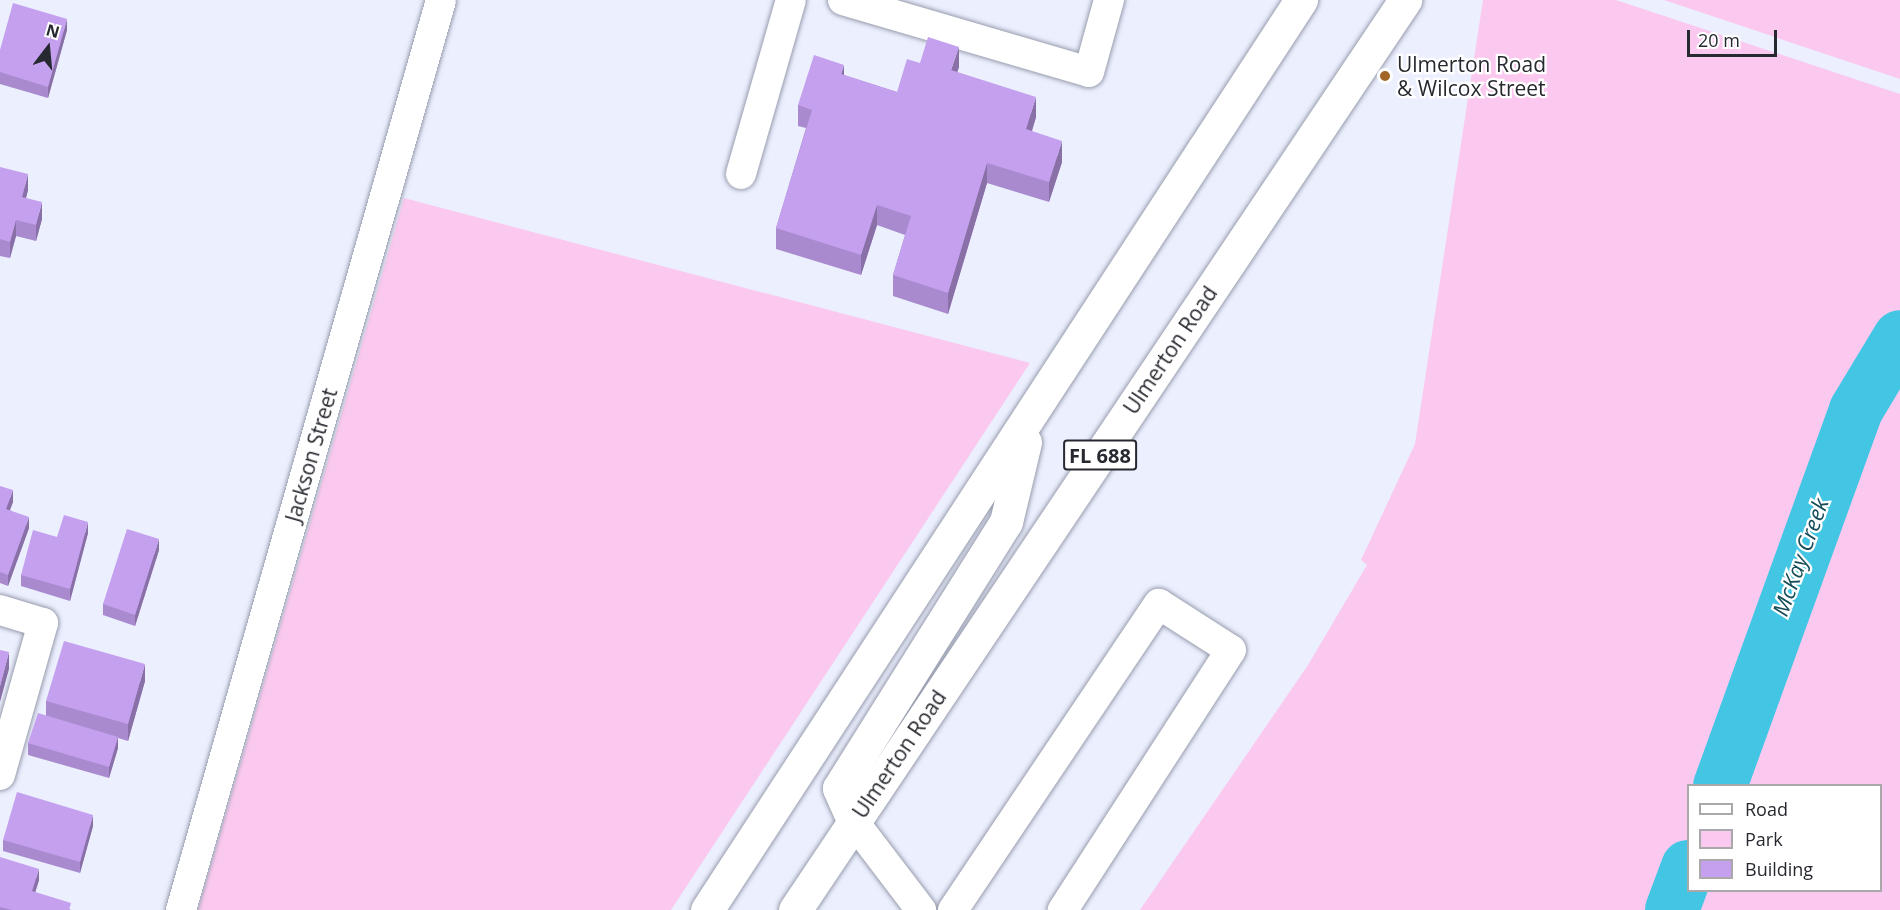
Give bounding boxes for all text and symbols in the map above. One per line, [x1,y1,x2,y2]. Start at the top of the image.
north arrow [18,18,78,78]
text: N [44,18,62,43]
scale bar [1690,18,1780,56]
text: 20 m [1698,28,1740,52]
place label: Ulmerton Road & Wilcox Street [1397,51,1546,101]
marker: Ulmerton Road & Wilcox Street [1378,69,1392,83]
street label: Ulmerton Road [1118,281,1222,419]
street label: Jackson Street [280,385,342,525]
road number: FL 688 [1062,438,1138,472]
water label: McKay Creek [1767,495,1833,619]
street label: Ulmerton Road [847,685,951,823]
legend [1687,784,1882,892]
text: Road [1745,797,1788,821]
text: Park [1745,827,1783,851]
text: Building [1745,857,1813,881]

